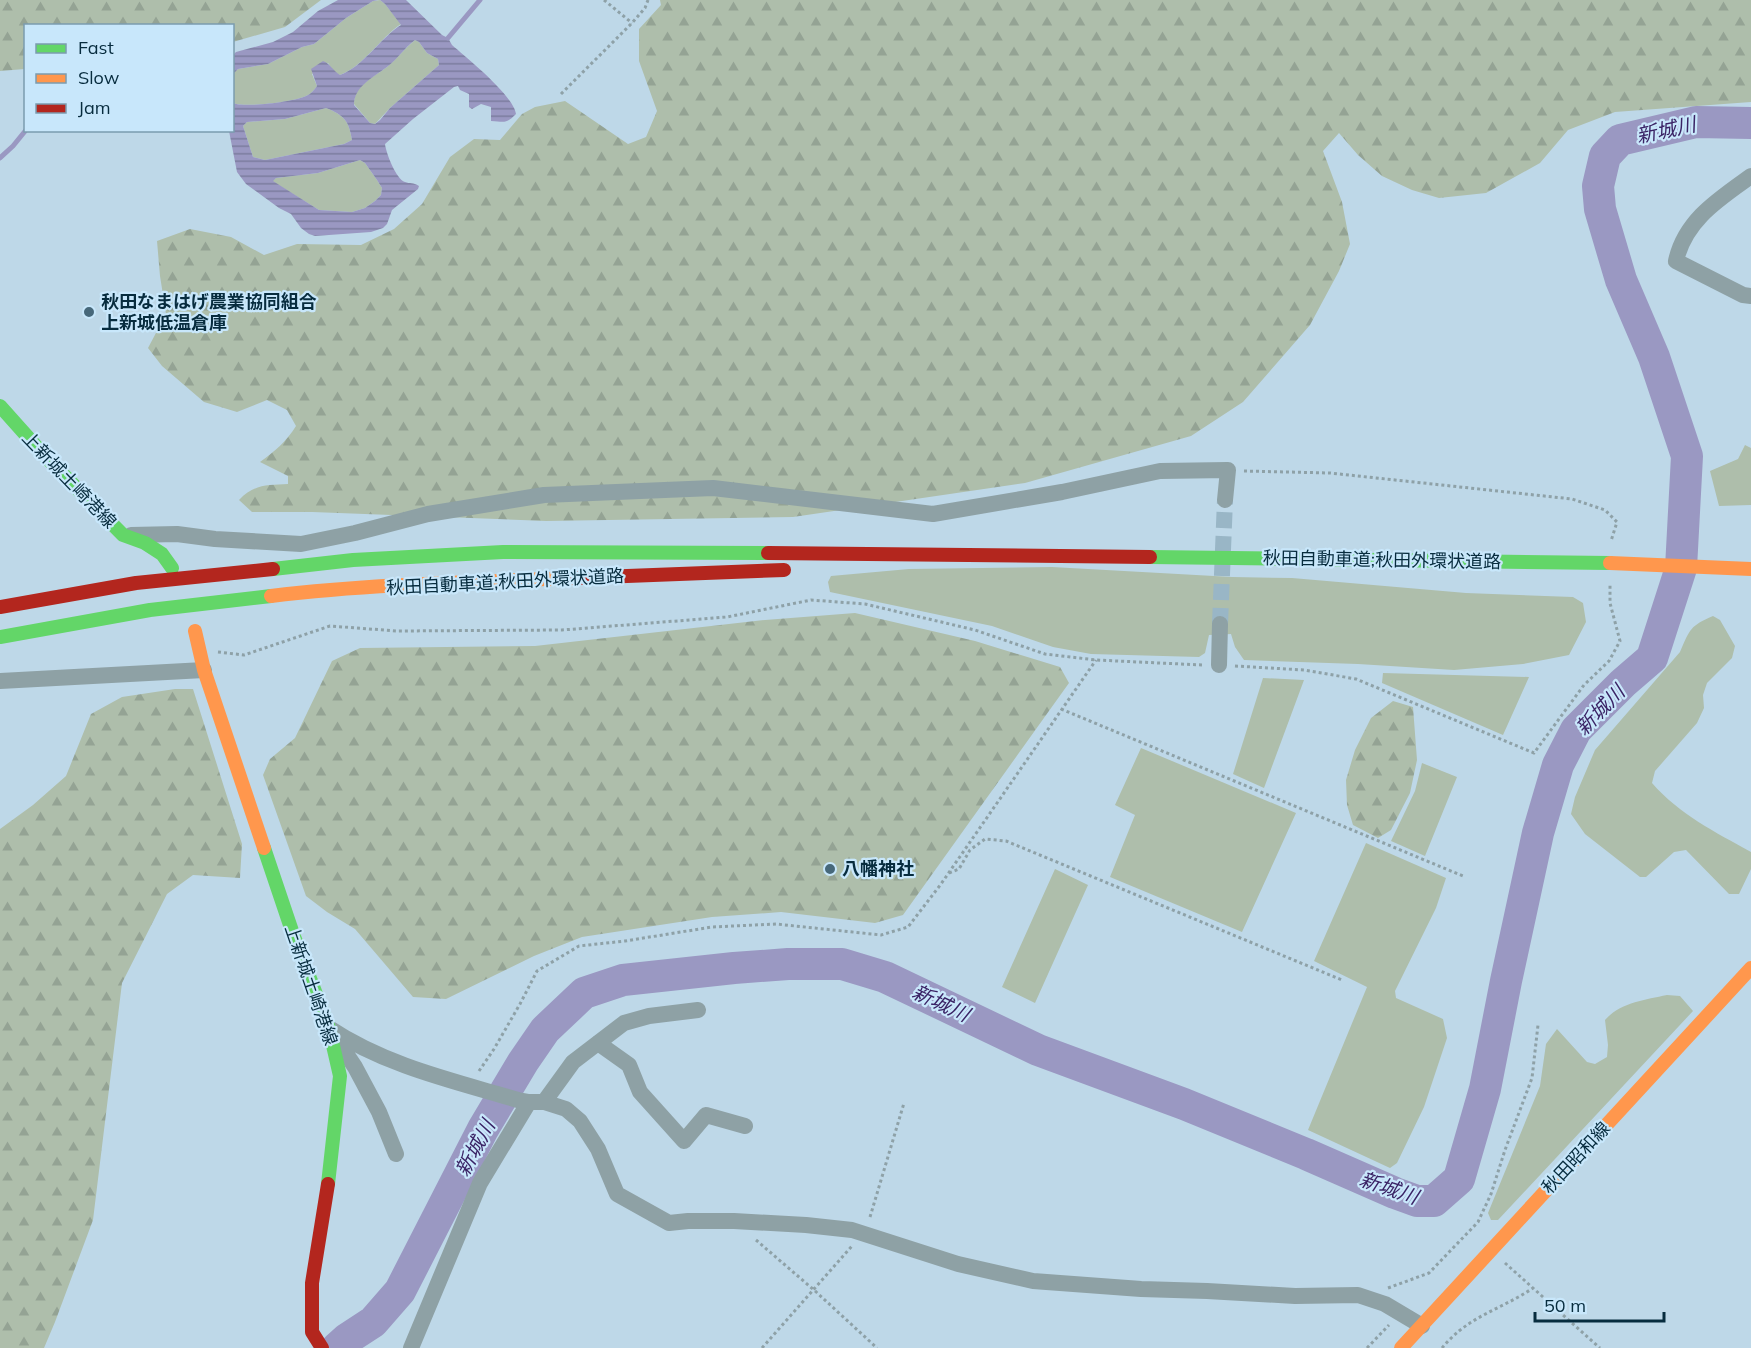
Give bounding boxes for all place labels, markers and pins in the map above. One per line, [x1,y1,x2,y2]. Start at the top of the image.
place label: 秋田なまはげ農業協同組合 上新城低温倉庫 [101,290,317,334]
marker: 秋田なまはげ農業協同組合 上新城低温倉庫 [82,305,96,319]
place label: 八幡神社 [842,857,914,880]
marker: 八幡神社 [823,862,837,876]

